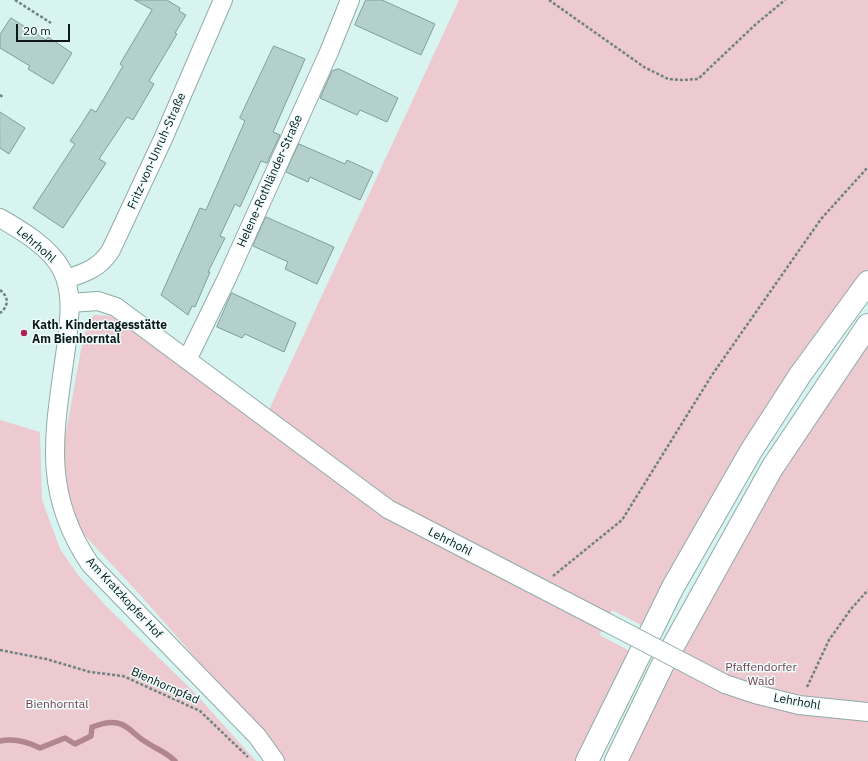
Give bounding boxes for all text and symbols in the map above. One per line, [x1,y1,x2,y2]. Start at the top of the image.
scale bar [18,16,72,42]
text: 20 m [23,23,51,38]
street label: Fritz-von-Unruh-Straße [125,91,189,211]
street label: Helene-Rothländer-Straße [234,113,306,249]
street label: Lehrhohl [13,224,59,266]
place label: Kath. Kindertagesstätte Am Bienhorntal [32,319,167,347]
marker: Kath. Kindertagesstätte Am Bienhorntal [19,328,29,338]
street label: Lehrhohl [426,525,474,559]
street label: Am Kratzkopfer Hof [83,555,165,641]
park label: Pfaffendorfer Wald [725,661,797,689]
street label: Bienhornpfad [129,665,201,707]
street label: Lehrhohl [772,691,822,713]
park label: Bienhorntal [26,698,88,712]

